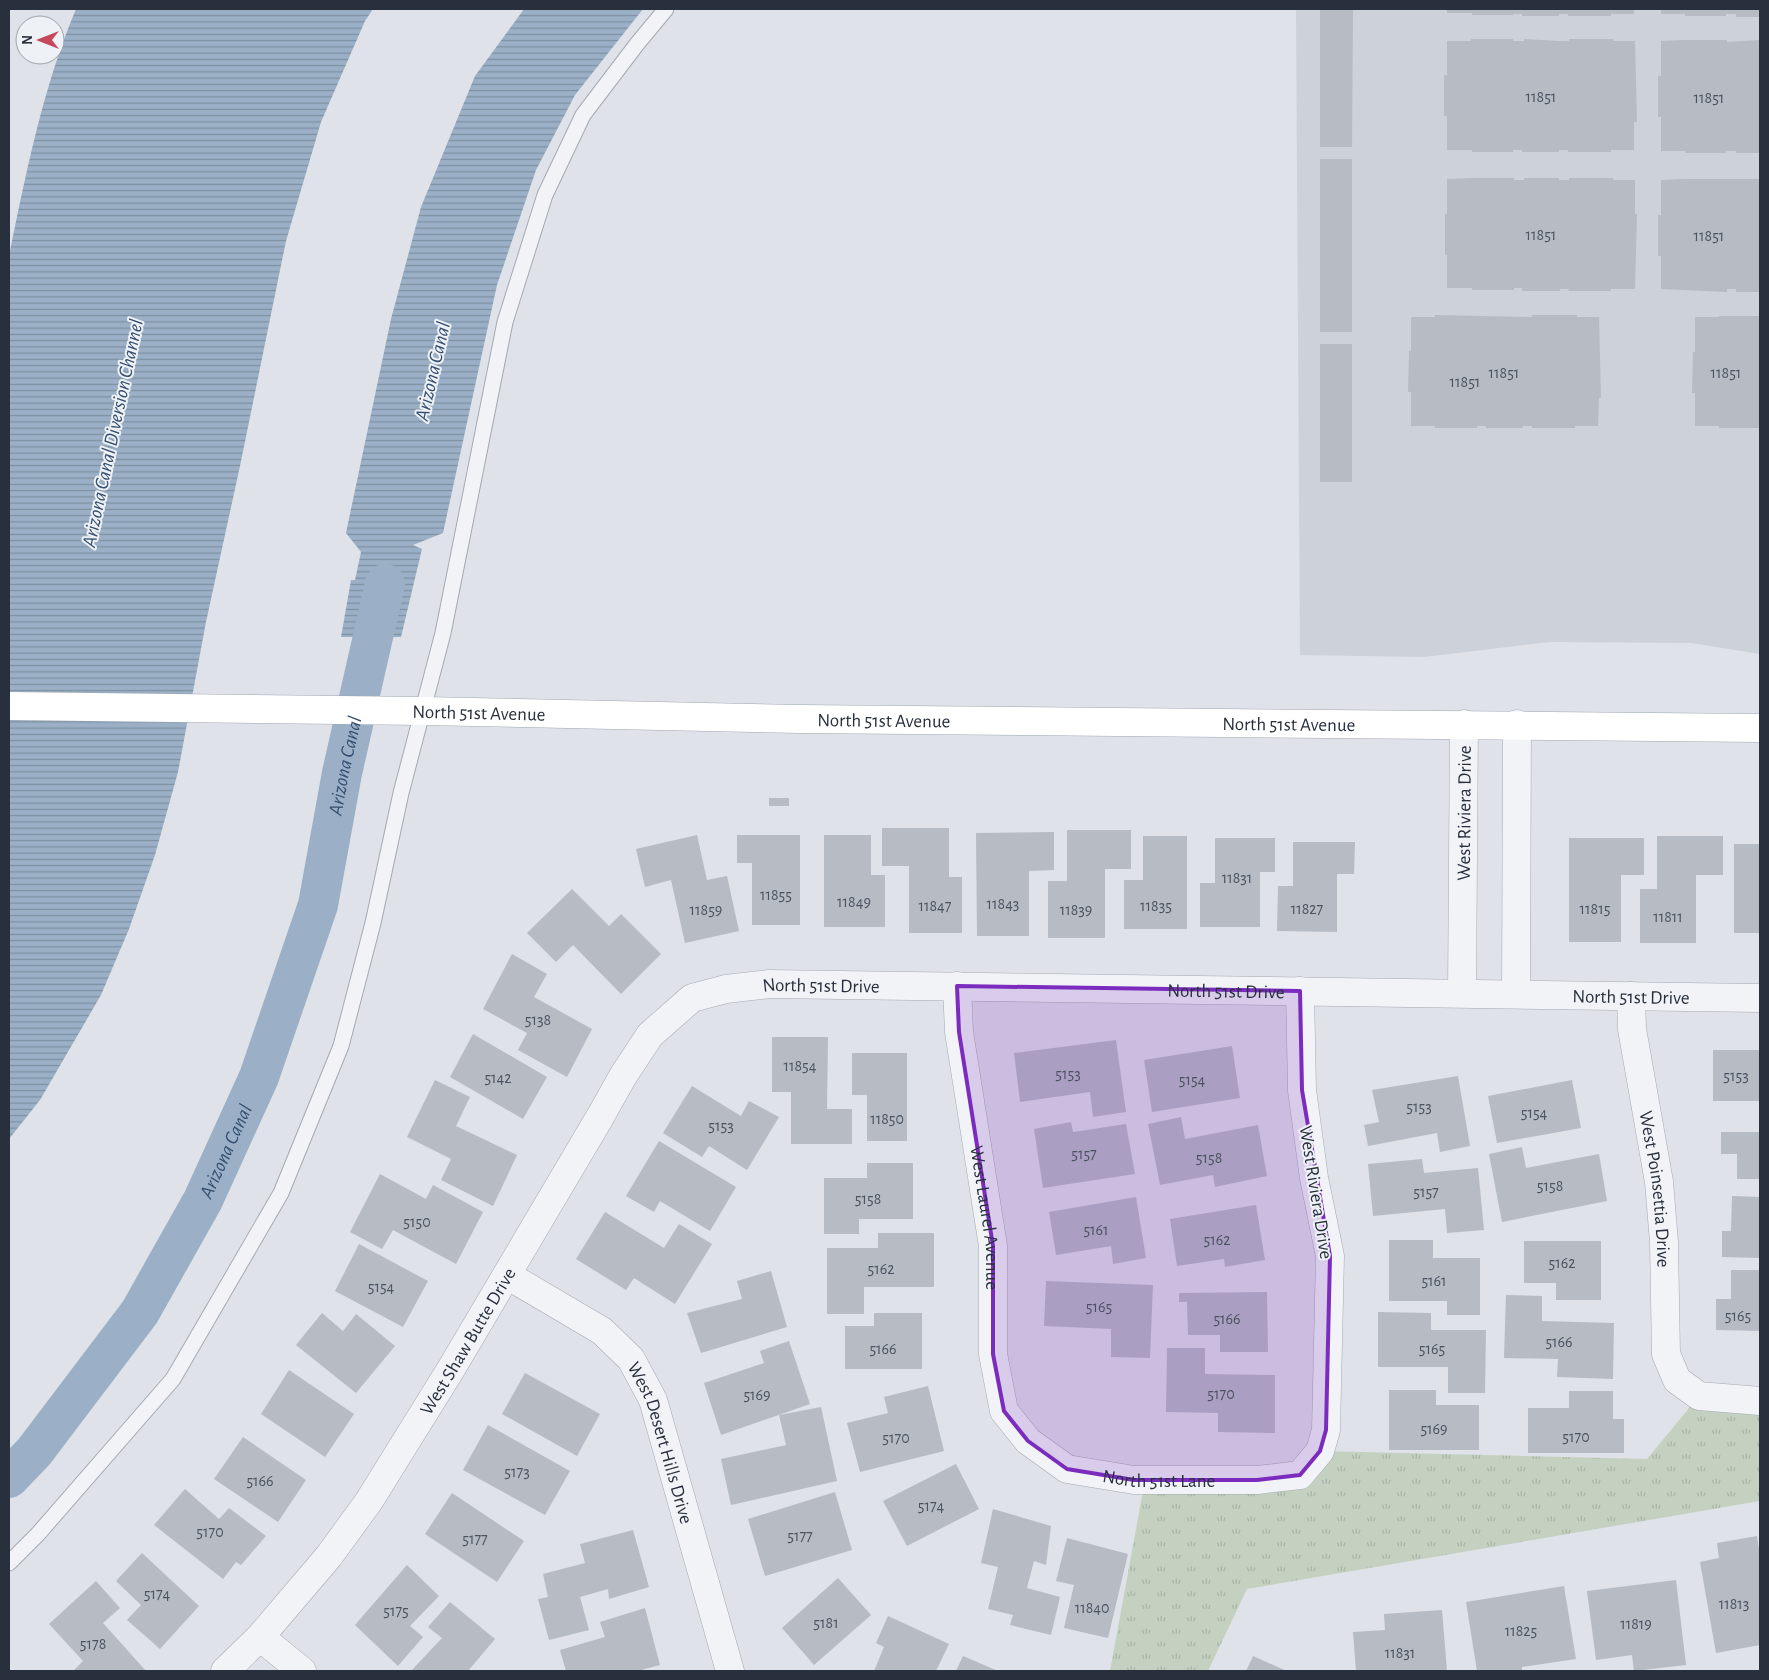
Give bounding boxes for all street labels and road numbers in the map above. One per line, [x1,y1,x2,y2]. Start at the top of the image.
street label: North 51st Avenue [412,703,546,725]
street label: North 51st Avenue [817,711,951,731]
street label: North 51st Avenue [1222,715,1356,735]
street label: West Riviera Drive [1455,745,1475,881]
street label: North 51st Drive [762,975,880,997]
street label: North 51st Drive [1167,982,1285,1002]
street label: North 51st Drive [1572,987,1690,1008]
street label: West Poinsettia Drive [1636,1109,1672,1268]
street label: West Riviera Drive [1296,1124,1335,1260]
street label: West Laurel Avenue [966,1145,1001,1290]
street label: West Shaw Butte Drive [417,1265,520,1418]
street label: West Desert Hills Drive [623,1359,696,1526]
street label: North 51st Lane [1101,1467,1215,1491]

